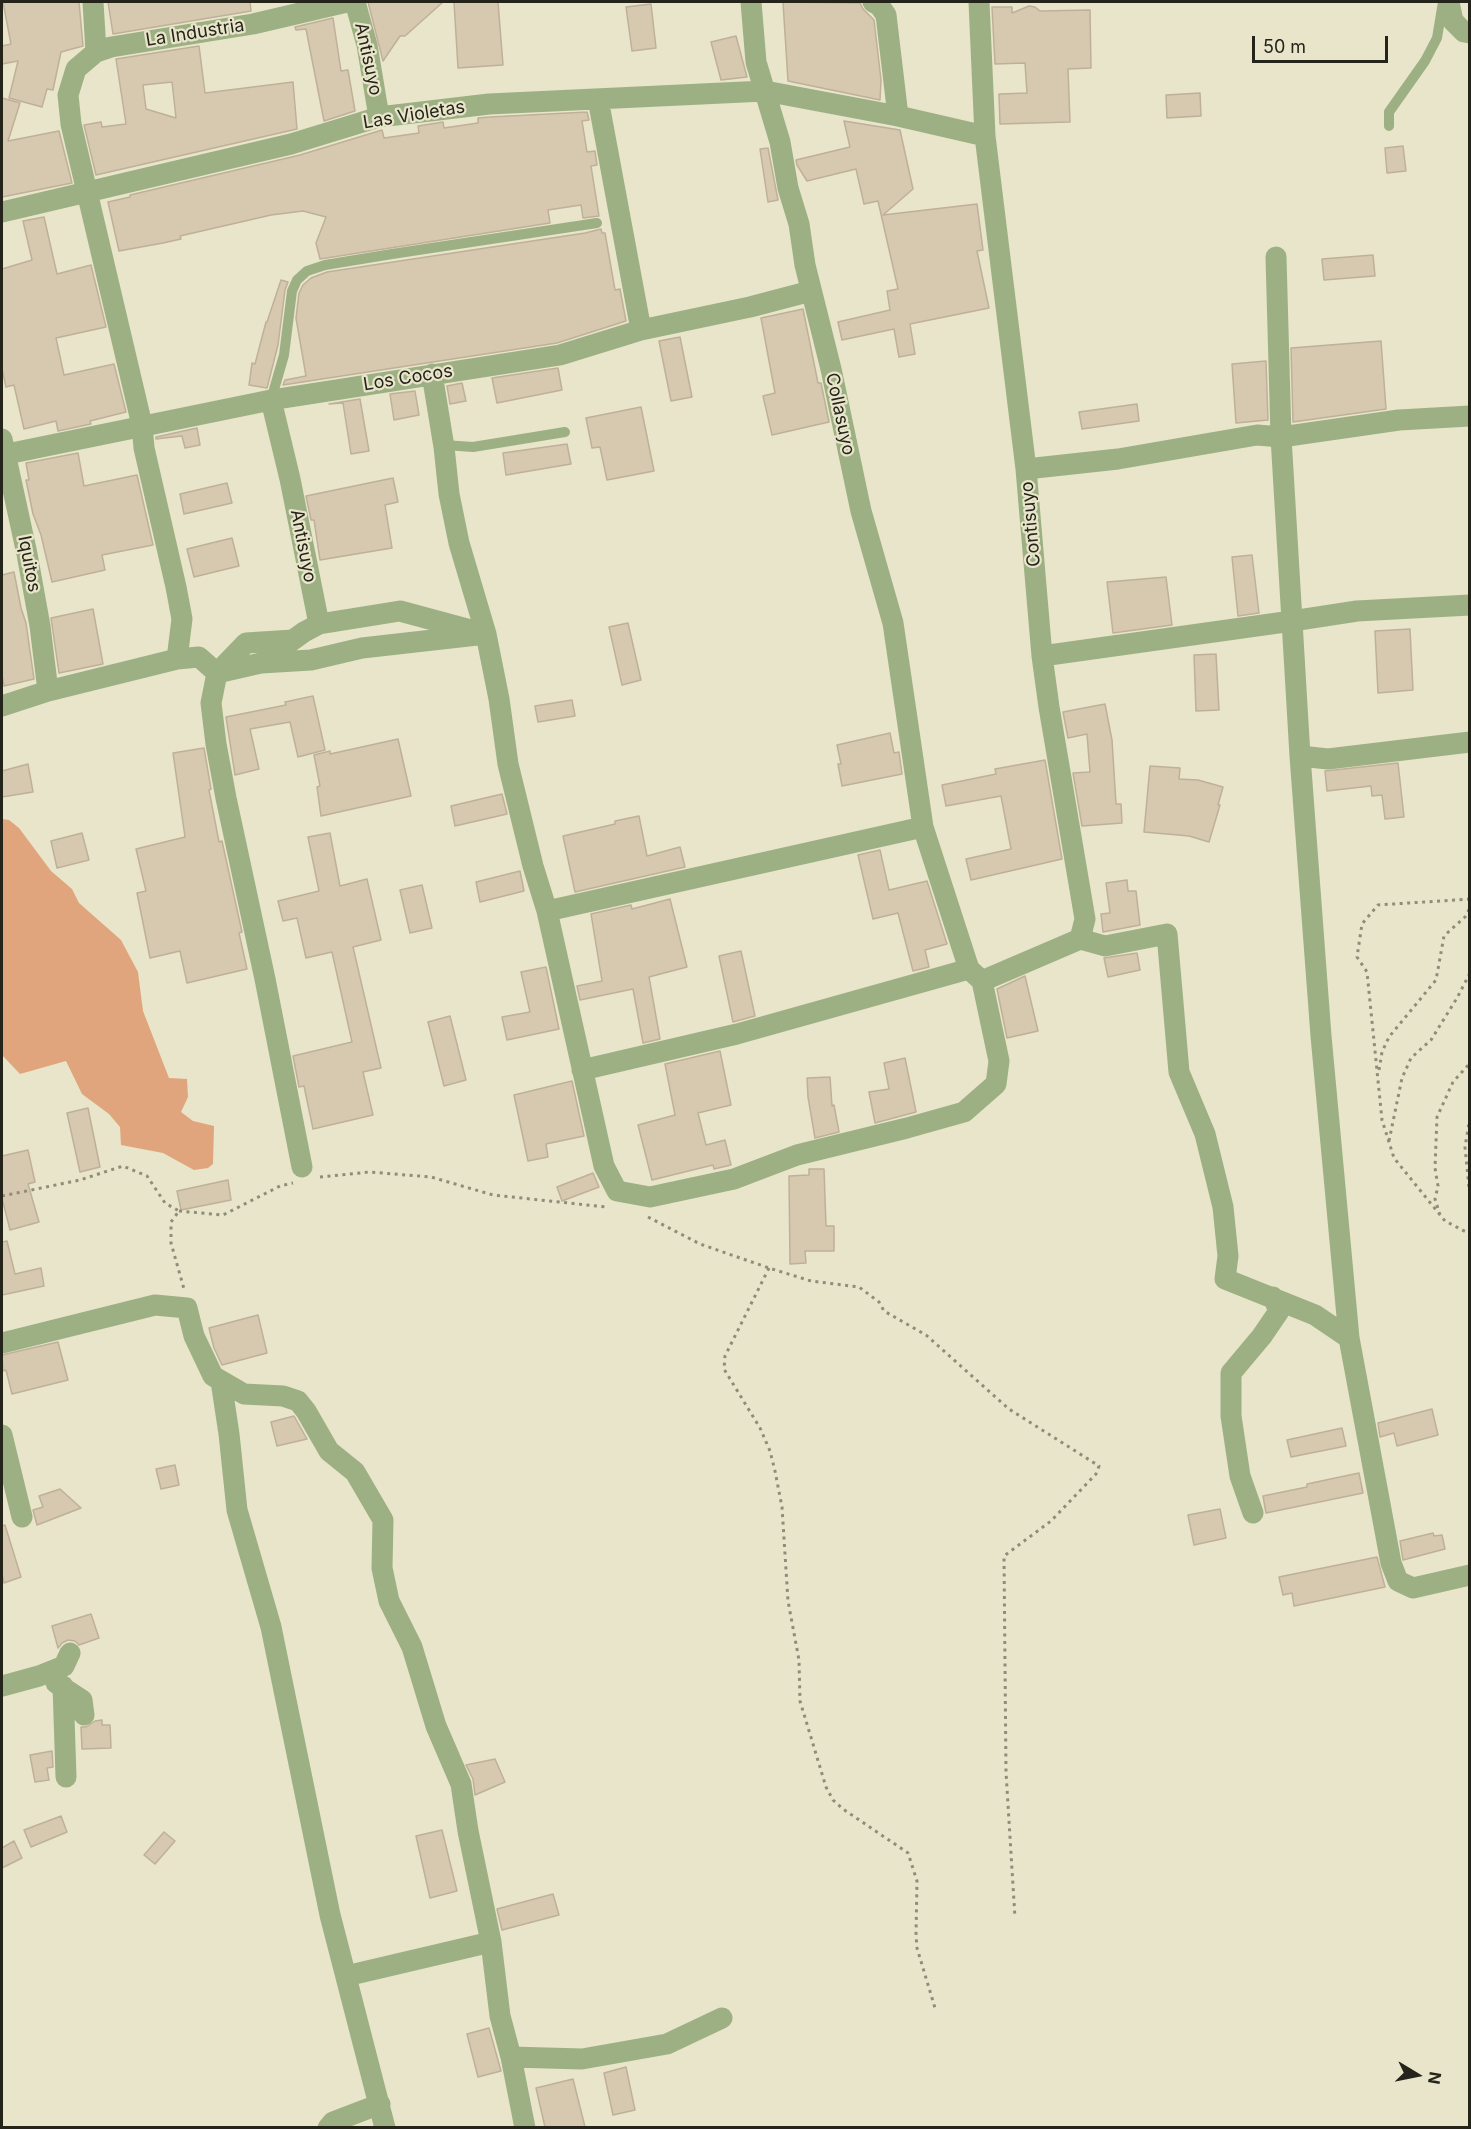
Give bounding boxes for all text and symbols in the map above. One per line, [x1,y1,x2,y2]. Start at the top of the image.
street label: La Industria [144,15,246,51]
street label: Antisuyo [350,21,386,97]
scale bar [1255,24,1392,62]
text: 50 m [1263,36,1306,57]
street label: Las Violetas [362,96,466,134]
street label: Los Cocos [362,360,454,396]
street label: Collasuyo [821,371,859,457]
street label: Contisuyo [1017,480,1045,568]
street label: Antisuyo [285,508,321,584]
street label: Iquitos [13,534,45,594]
north arrow [1387,2045,1447,2105]
text: N [1424,2070,1446,2086]

